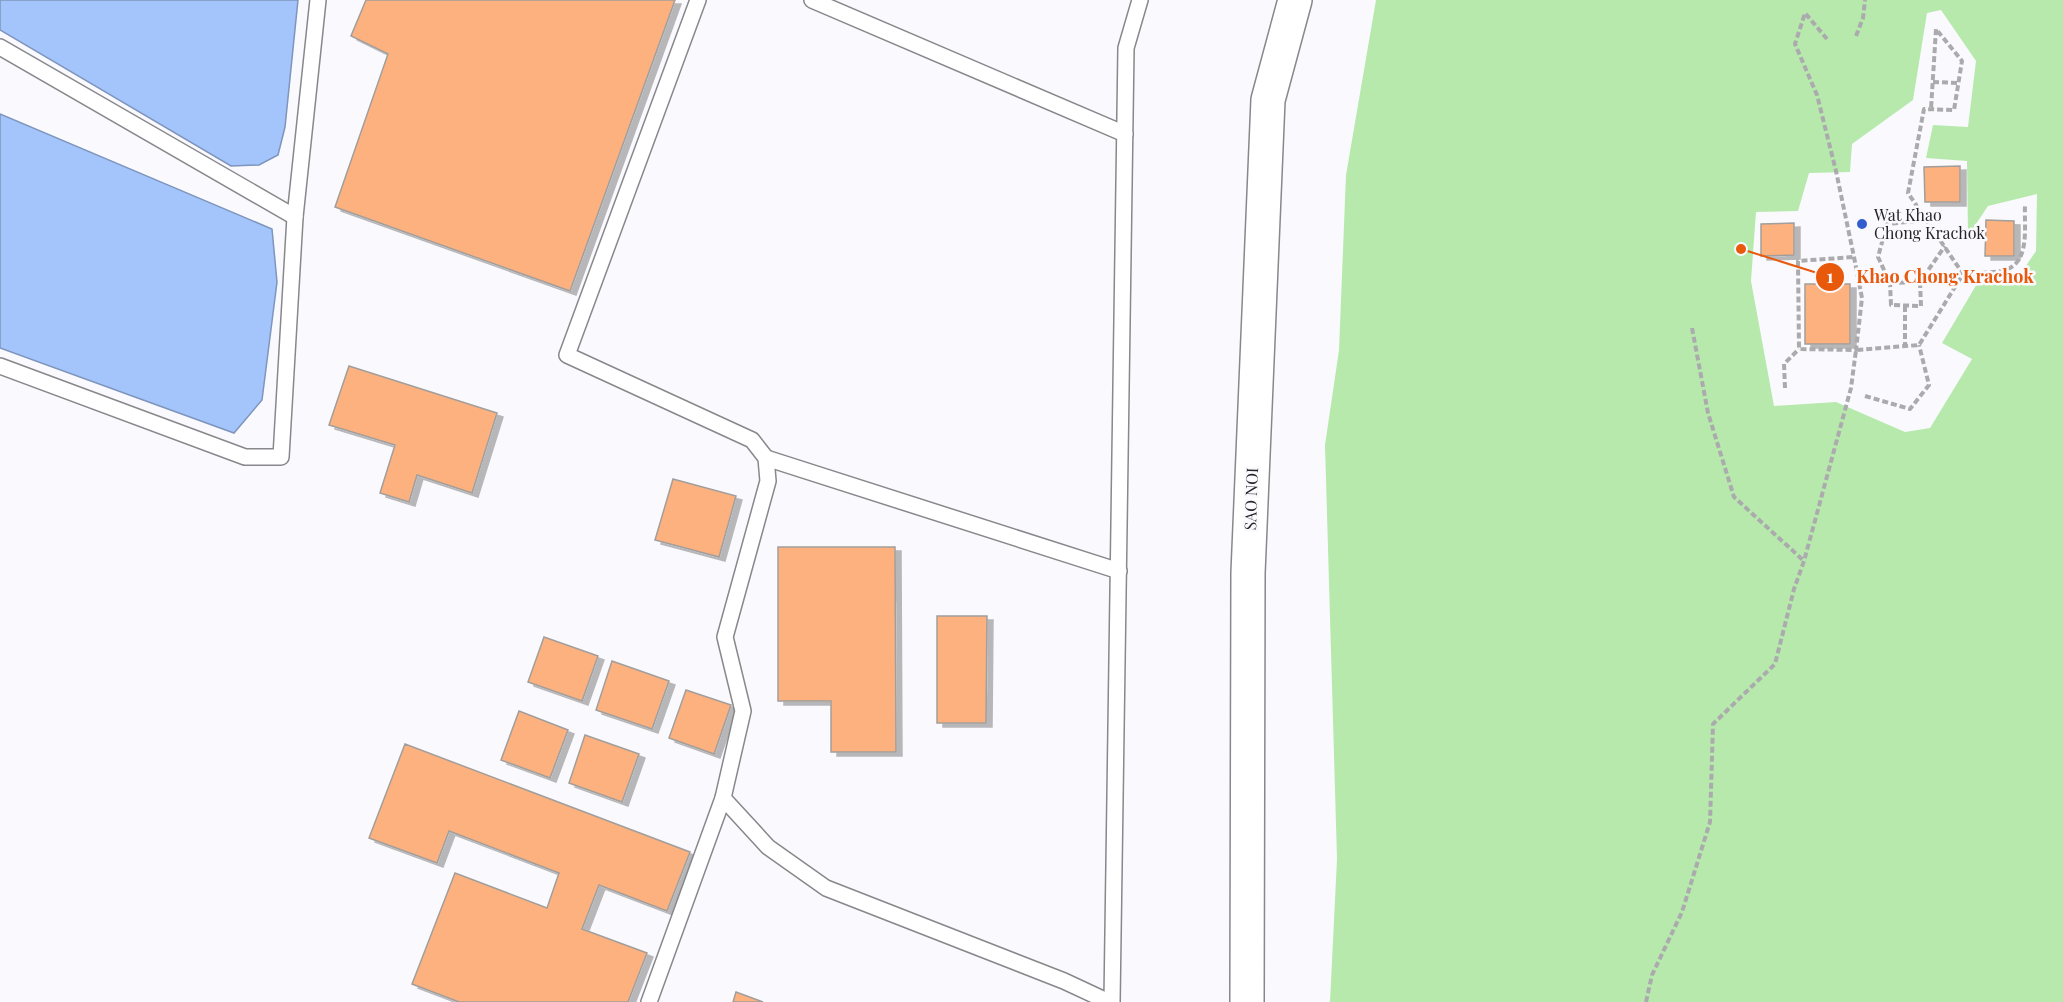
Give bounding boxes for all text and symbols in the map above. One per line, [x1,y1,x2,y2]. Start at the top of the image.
place label: Wat Khao Chong Krachok [1873,204,1985,243]
marker: Wat Khao Chong Krachok [1855,217,1869,231]
callout: Khao Chong Krachok [1815,259,2046,295]
text: 1 [1827,264,1834,288]
text: Khao Chong Krachok [1856,264,2034,288]
street label: SAO NOI [1239,467,1262,531]

